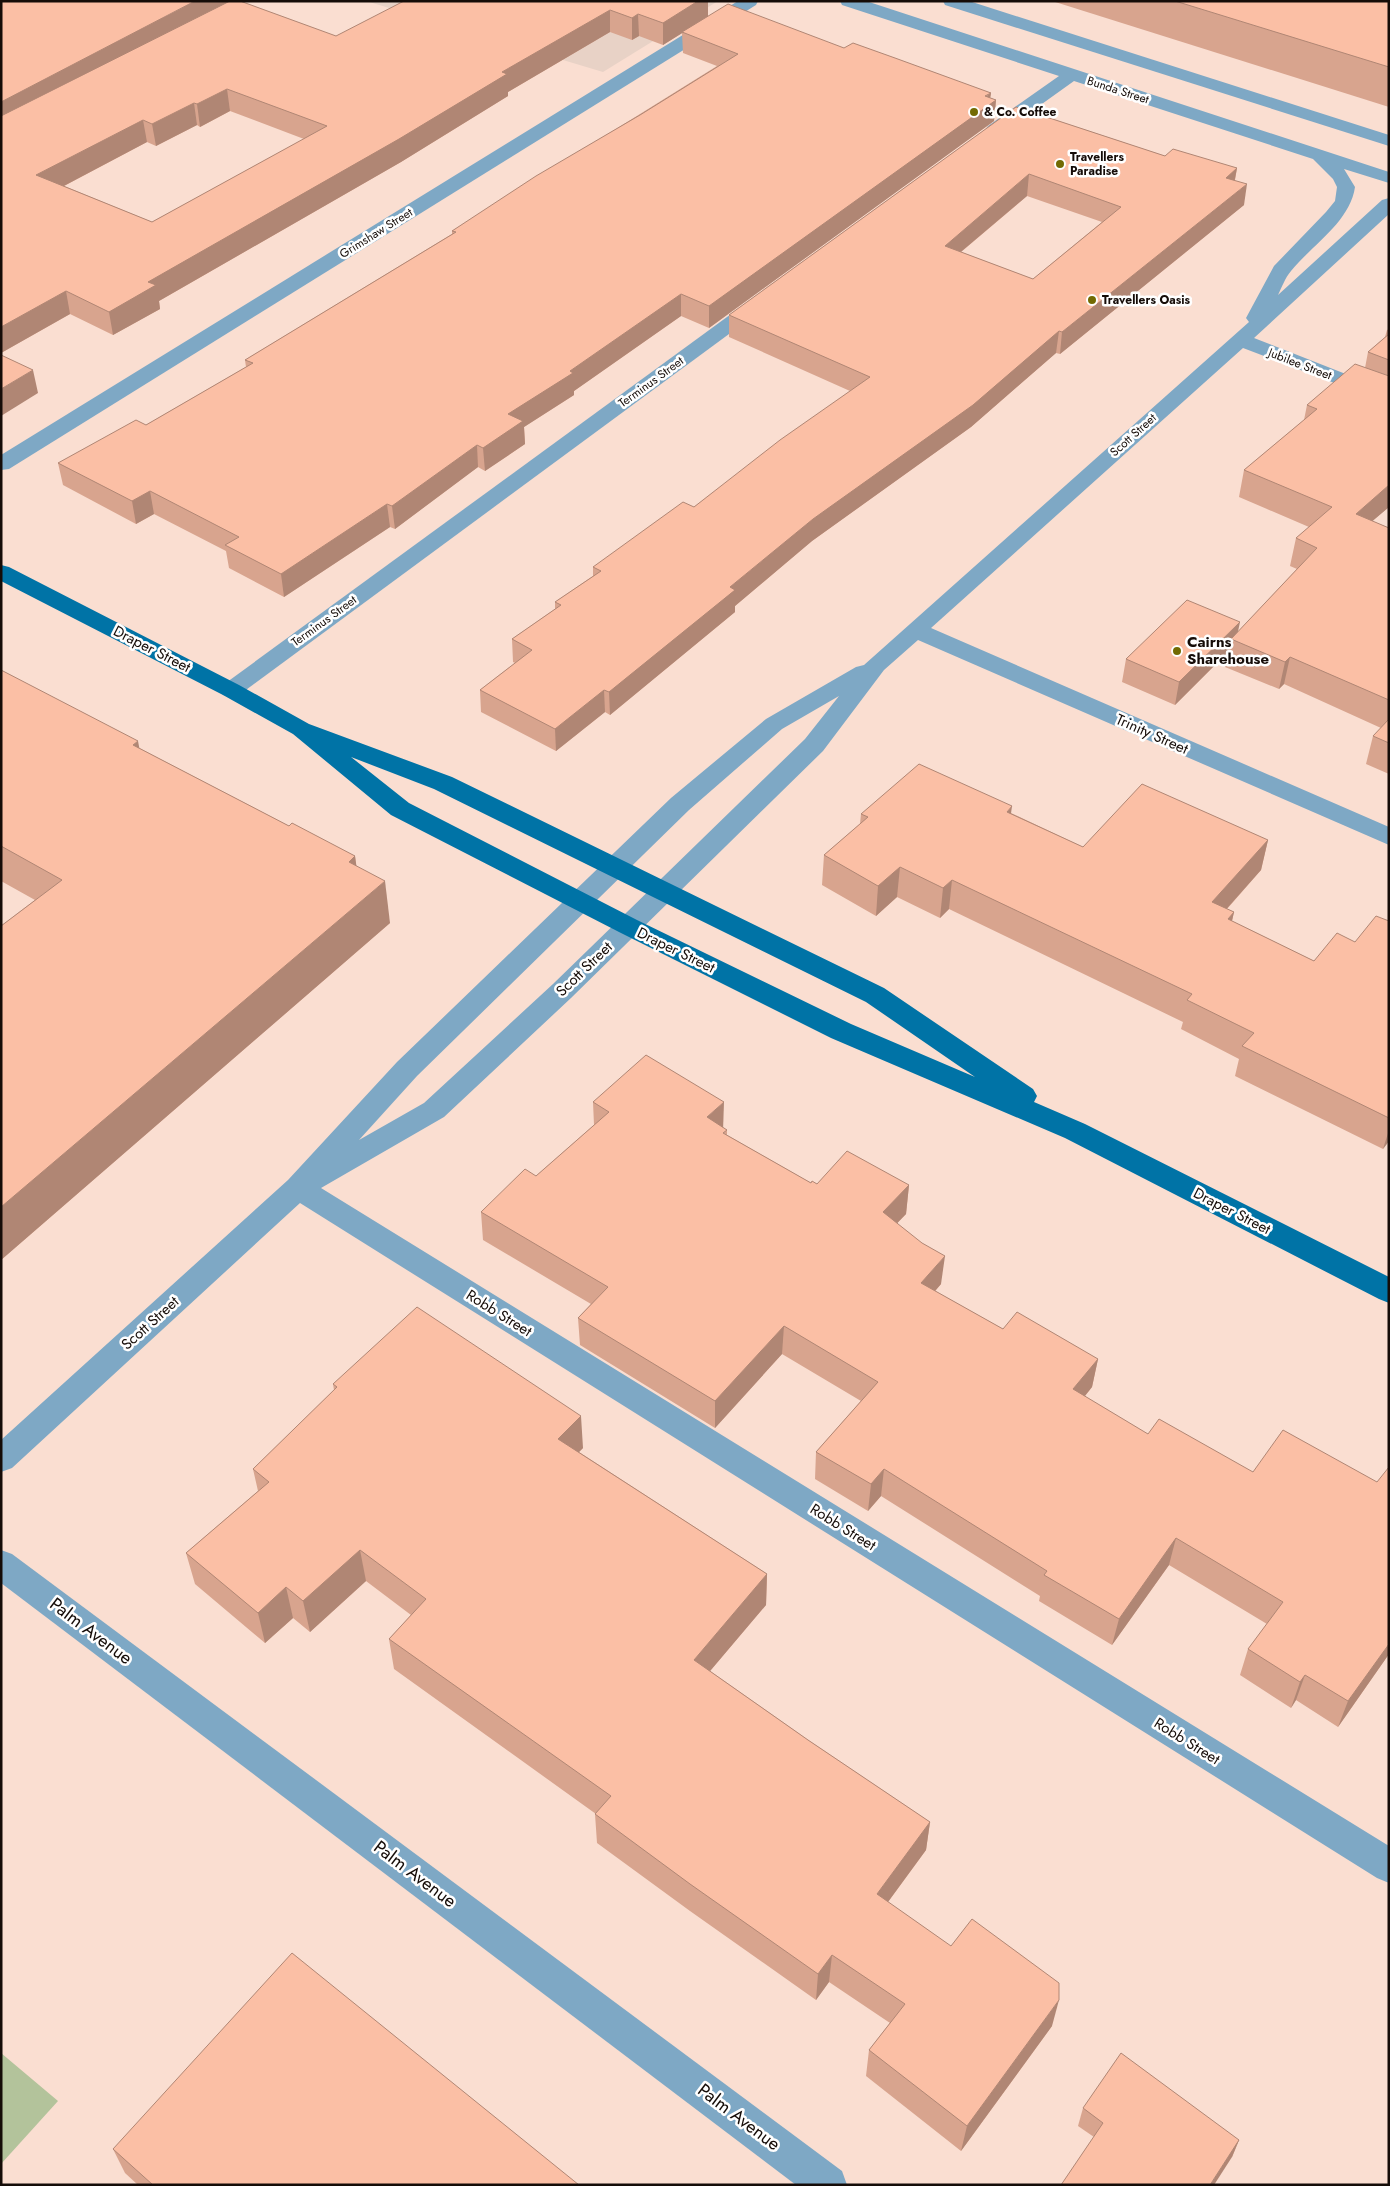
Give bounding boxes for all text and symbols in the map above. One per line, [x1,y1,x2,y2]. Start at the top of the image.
street label: Bunda Street [1085,72,1151,109]
place label: & Co. Coffee [984,103,1057,121]
marker: & Co. Coffee [968,106,980,118]
place label: Travellers Paradise [1070,148,1124,180]
marker: Travellers Paradise [1054,158,1066,170]
street label: Grimshaw Street [336,203,416,263]
place label: Travellers Oasis [1102,291,1191,309]
marker: Travellers Oasis [1086,294,1098,306]
street label: Jubilee Street [1264,343,1334,384]
street label: Terminus Street [615,352,687,412]
street label: Scott Street [1106,409,1160,461]
street label: Terminus Street [288,591,360,651]
street label: Draper Street [109,620,195,678]
place label: Cairns Sharehouse [1187,631,1269,670]
marker: Cairns Sharehouse [1171,645,1183,657]
street label: Trinity Street [1112,708,1192,760]
street label: Draper Street [633,922,719,979]
street label: Scott Street [551,936,617,1002]
street label: Draper Street [1189,1182,1275,1240]
street label: Robb Street [462,1284,537,1342]
street label: Scott Street [116,1291,184,1355]
street label: Robb Street [806,1498,881,1556]
street label: Palm Avenue [44,1591,138,1671]
street label: Robb Street [1150,1712,1225,1770]
street label: Palm Avenue [368,1834,462,1914]
street label: Palm Avenue [692,2077,786,2157]

